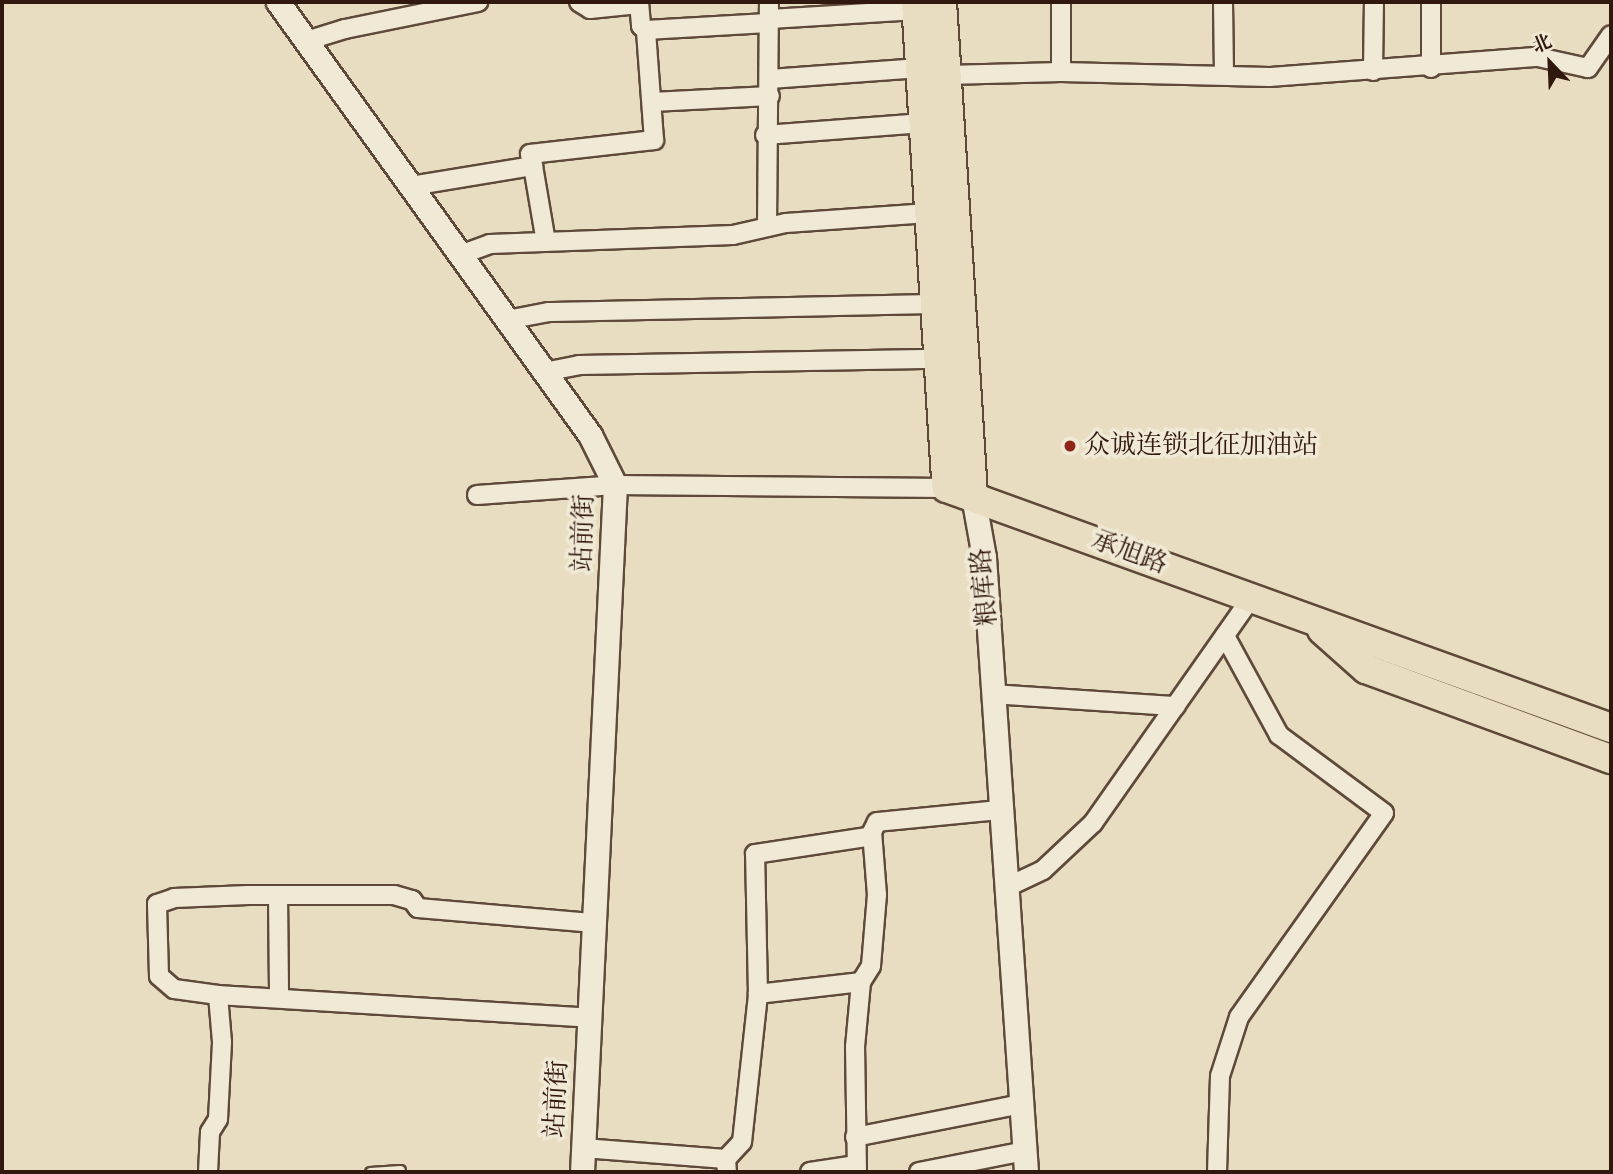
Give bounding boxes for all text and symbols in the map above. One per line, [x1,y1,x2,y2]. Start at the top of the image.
north arrow [1515,28,1585,98]
text: 北 [1528,29,1555,58]
place label: 众诚连锁北征加油站 [1084,430,1318,462]
marker: 众诚连锁北征加油站 [1062,438,1078,454]
street label: 站前街 [567,493,601,573]
street label: 承旭路 [1087,525,1171,581]
street label: 粮库路 [966,547,1004,627]
street label: 站前街 [539,1059,575,1139]

